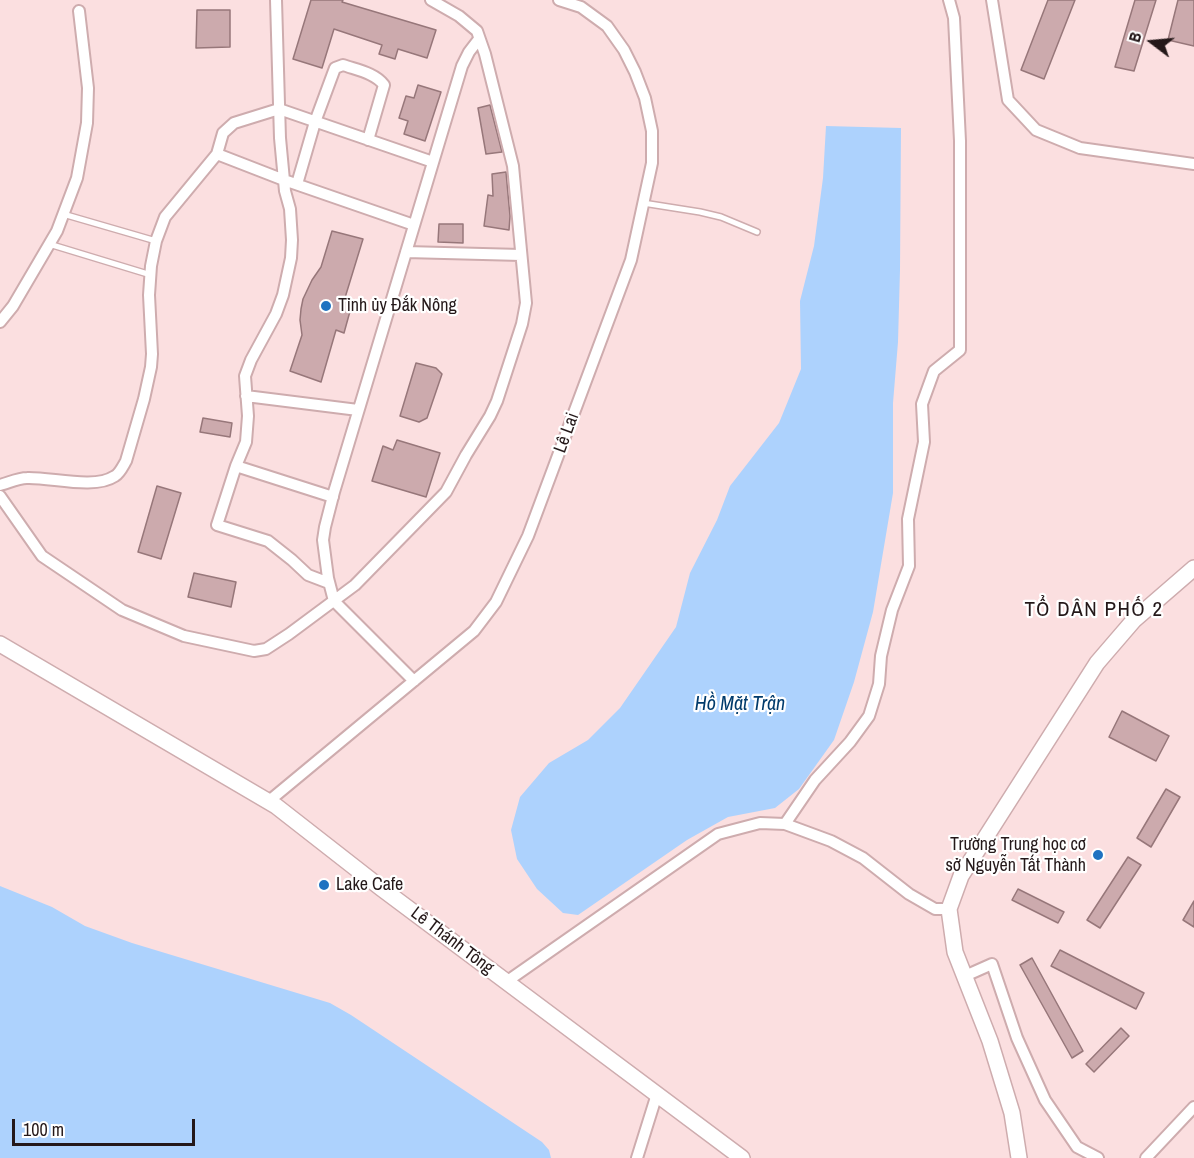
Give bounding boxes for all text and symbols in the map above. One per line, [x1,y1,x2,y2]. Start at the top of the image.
north arrow [1122,12,1182,72]
text: B [1123,29,1147,45]
place label: Tỉnh ủy Đắk Nông [338,295,457,317]
marker: Tỉnh ủy Đắk Nông [319,299,333,313]
street label: Lê Lai [550,410,584,456]
district label: TỔ DÂN PHỐ 2 [1024,597,1164,623]
water label: Hồ Mặt Trận [695,693,785,717]
place label: Trường Trung học cơ sở Nguyễn Tất Thành [945,834,1086,876]
marker: Trường Trung học cơ sở Nguyễn Tất Thành [1091,848,1105,862]
place label: Lake Cafe [336,874,403,896]
marker: Lake Cafe [317,878,331,892]
street label: Lê Thánh Tông [406,903,498,979]
scale bar [15,1107,198,1145]
text: 100 m [23,1117,64,1142]

